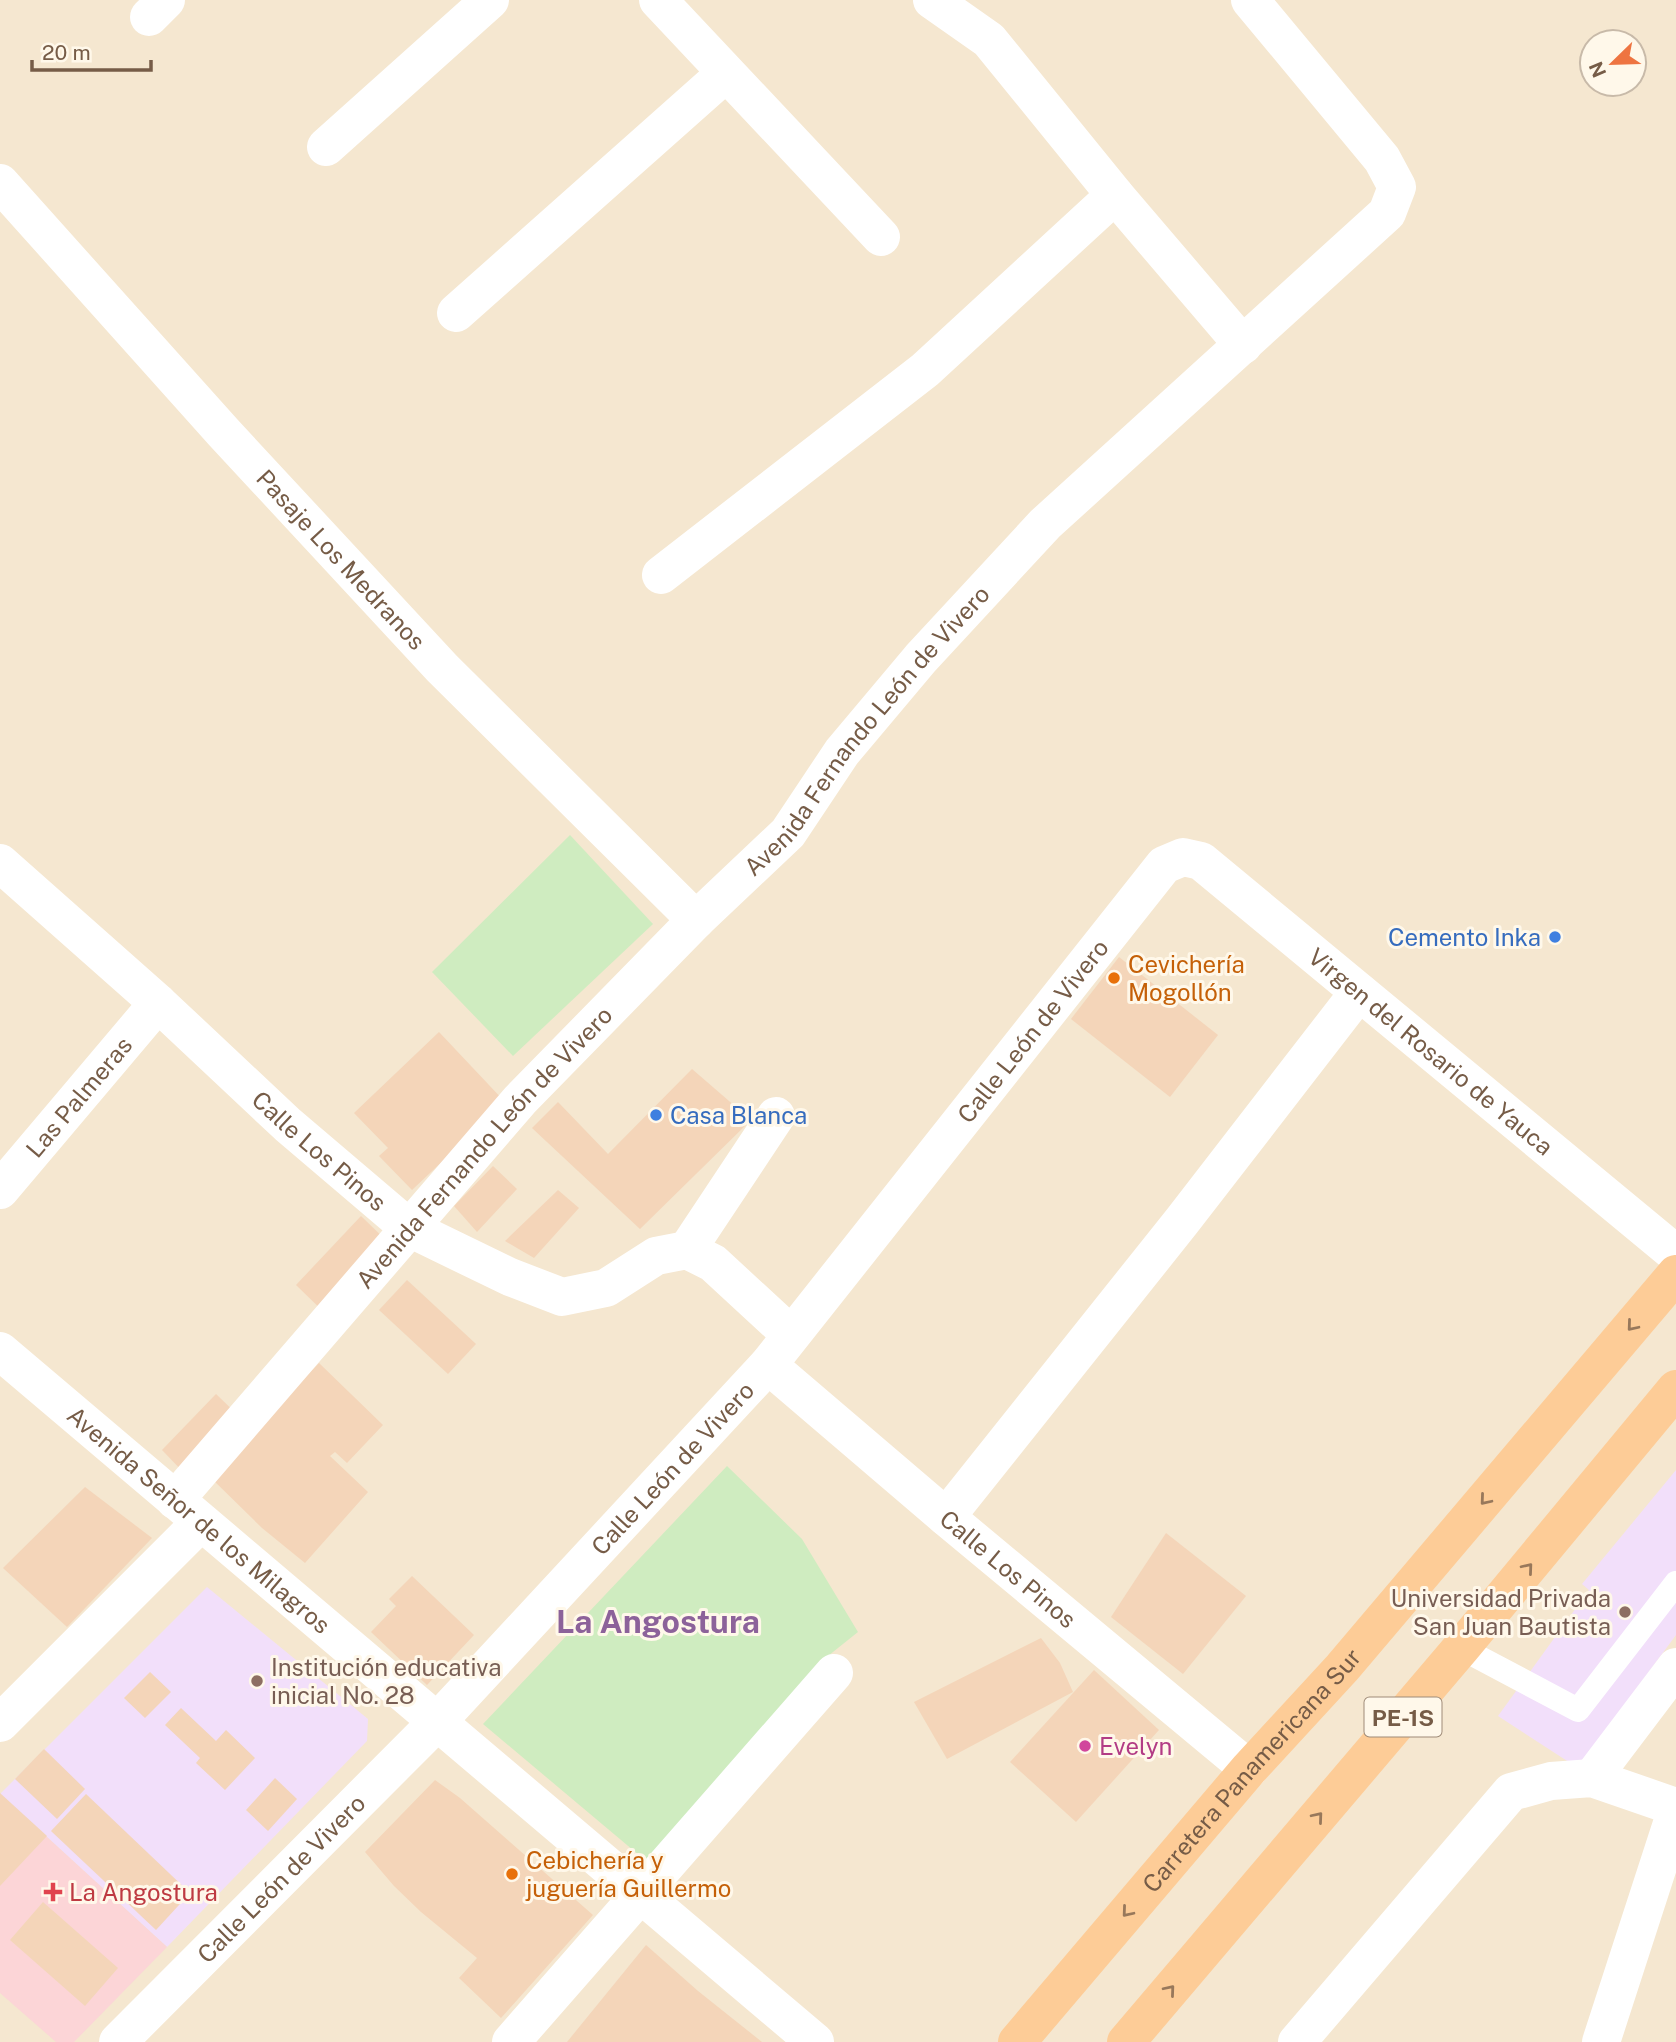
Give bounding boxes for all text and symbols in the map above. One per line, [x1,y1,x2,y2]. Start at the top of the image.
scale bar [32,28,150,72]
north arrow [1578,28,1648,98]
text: 20 m [42,40,91,65]
text: N [1584,59,1610,81]
street label: Pasaje Los Medranos [251,464,431,655]
street label: Avenida Fernando León de Vivero [738,580,995,881]
place label: Cemento Inka [1388,923,1541,951]
marker: Cemento Inka [1547,929,1563,945]
street label: Calle León de Vivero [952,934,1114,1128]
street label: Virgen del Rosario de Yauca [1303,942,1559,1161]
place label: Cevichería Mogollón [1128,950,1245,1006]
marker: Cevichería Mogollón [1106,970,1122,986]
street label: Avenida Fernando León de Vivero [350,1001,618,1294]
street label: Las Palmeras [20,1031,137,1163]
street label: Calle Los Pinos [247,1085,392,1217]
place label: Casa Blanca [670,1101,807,1129]
marker: Casa Blanca [648,1107,664,1123]
one-way arrow [1628,1318,1640,1331]
street label: Calle León de Vivero [585,1376,759,1561]
street label: Avenida Señor de los Milagros [62,1401,336,1639]
one-way arrow [1481,1492,1493,1505]
street label: Calle Los Pinos [935,1504,1082,1633]
one-way arrow [1519,1563,1532,1575]
place label: Universidad Privada San Juan Bautista [1391,1584,1611,1640]
district label: La Angostura [556,1603,760,1640]
marker: Universidad Privada San Juan Bautista [1617,1604,1633,1620]
street label: Carretera Panamericana Sur [1137,1643,1366,1898]
place label: Institución educativa inicial No. 28 [271,1653,501,1709]
marker: Institución educativa inicial No. 28 [249,1673,265,1689]
road number: PE-1S [1364,1698,1442,1736]
place label: Evelyn [1099,1732,1172,1760]
marker: Evelyn [1077,1738,1093,1754]
street label: Calle León de Vivero [191,1789,371,1968]
one-way arrow [1310,1812,1322,1825]
place label: Cebichería y juguería Guillermo [525,1846,731,1902]
marker: Cebichería y juguería Guillermo [504,1866,520,1882]
place label: La Angostura [69,1878,218,1906]
marker: La Angostura [43,1882,63,1902]
one-way arrow [1123,1904,1135,1917]
one-way arrow [1162,1985,1174,1998]

